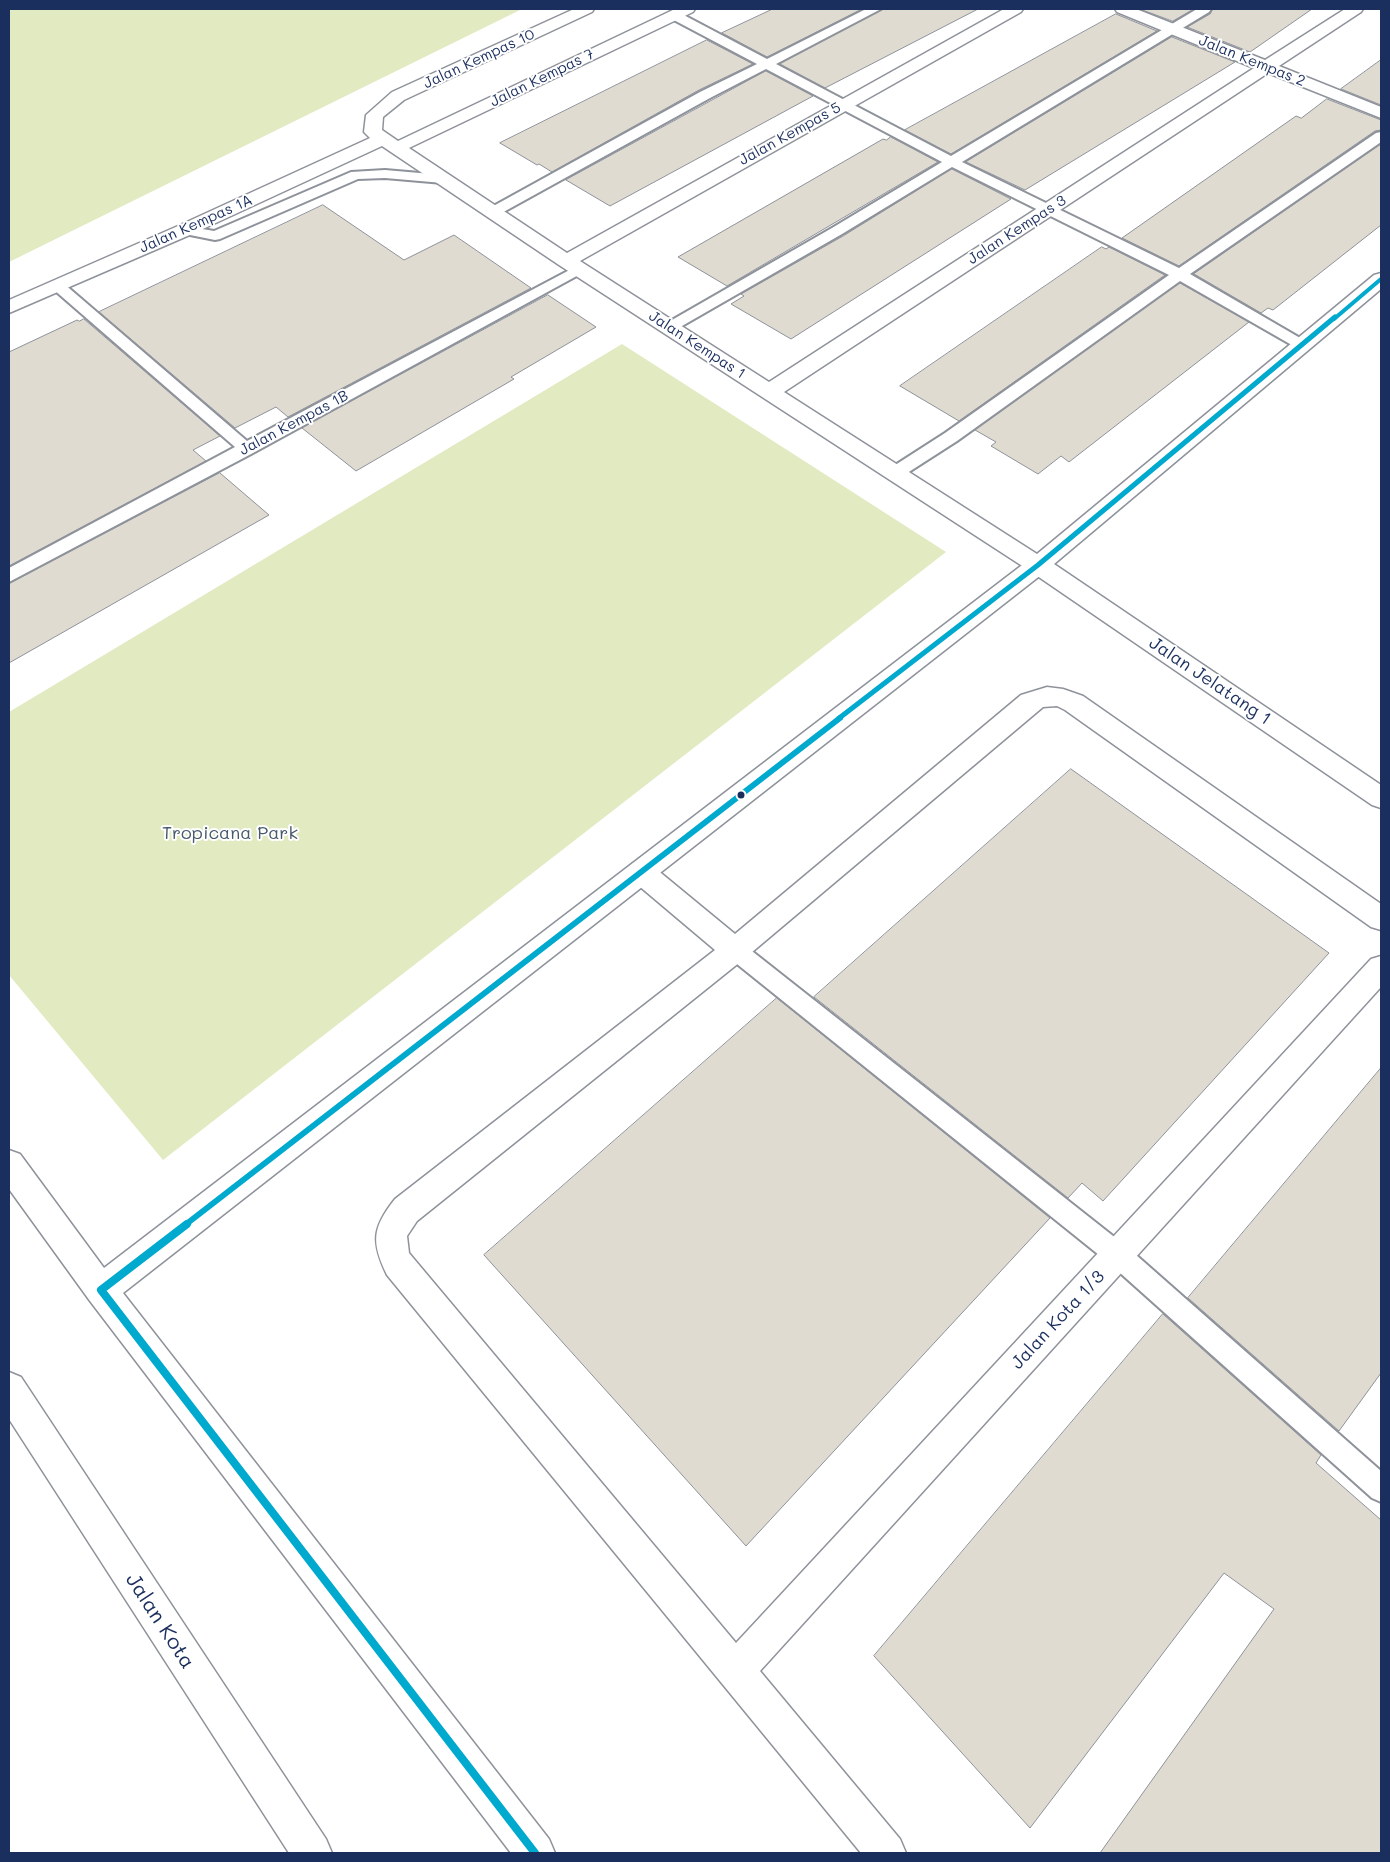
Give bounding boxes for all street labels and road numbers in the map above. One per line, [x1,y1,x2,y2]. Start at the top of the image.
street label: Jalan Kempas 10 [420,25,538,93]
street label: Jalan Kempas 2 [1196,31,1308,91]
street label: Jalan Kempas 7 [487,45,597,111]
street label: Jalan Kempas 5 [736,99,844,169]
street label: Jalan Kempas 1A [137,191,255,257]
street label: Jalan Kempas 3 [964,192,1070,268]
street label: Jalan Kempas 1 [645,307,749,383]
street label: Jalan Kempas 1B [236,387,352,459]
street label: Jalan Jelatang 1 [1145,632,1275,730]
street label: Jalan Kota 1/3 [1007,1266,1109,1374]
street label: Jalan Kota [120,1568,200,1674]

